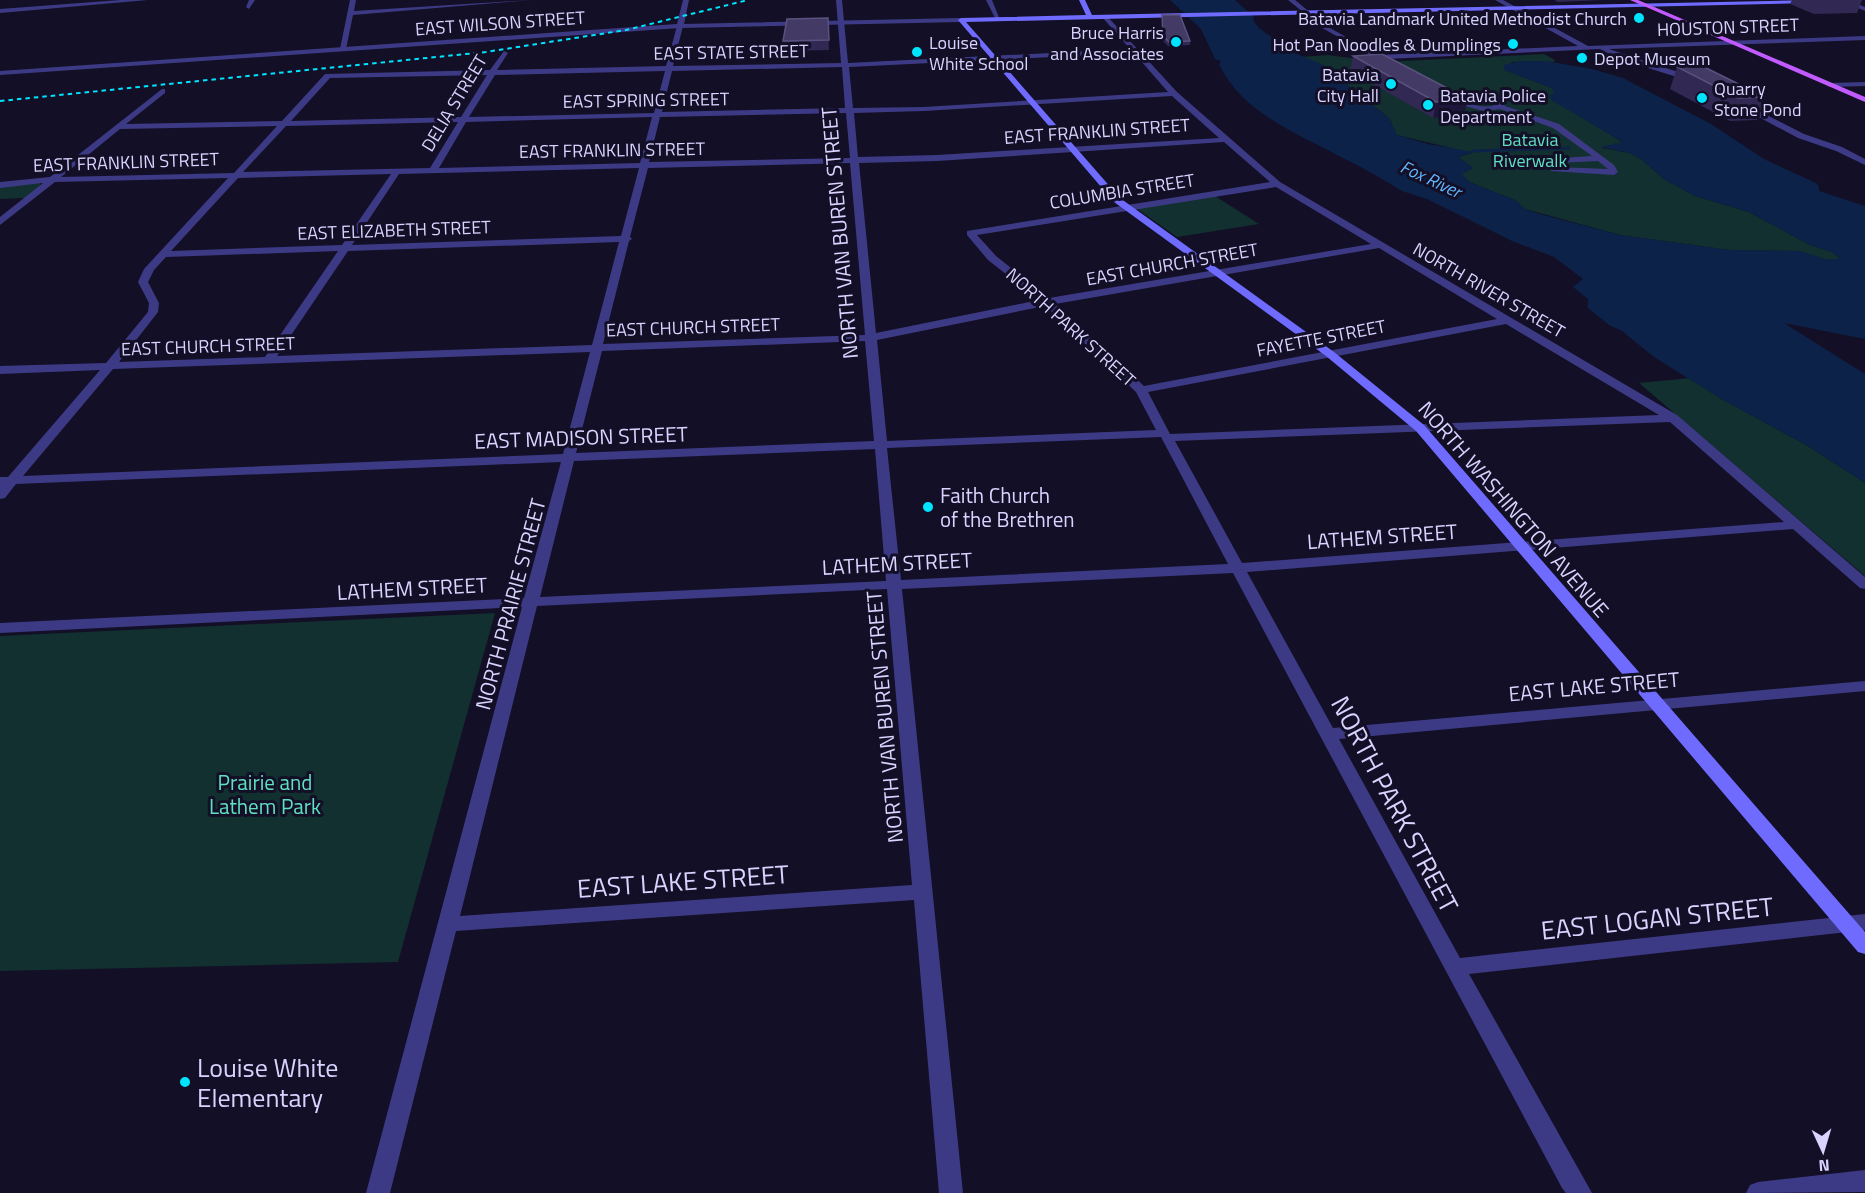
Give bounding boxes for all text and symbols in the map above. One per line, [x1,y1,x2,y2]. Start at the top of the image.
street label: EAST WILSON STREET [414,4,586,42]
place label: Batavia Landmark United Methodist Church [1298,5,1627,32]
marker: Batavia Landmark United Methodist Church [1632,11,1646,25]
street label: HOUSTON STREET [1656,11,1800,43]
place label: Bruce Harris and Associates [1050,19,1164,67]
place label: Louise White School [929,29,1028,77]
place label: Hot Pan Noodles & Dumplings [1272,31,1501,58]
marker: Bruce Harris and Associates [1169,35,1183,49]
street label: EAST STATE STREET [653,37,809,67]
marker: Hot Pan Noodles & Dumplings [1506,37,1520,51]
marker: Louise White School [910,45,924,59]
place label: Depot Museum [1594,45,1711,72]
street label: DELIA STREET [414,49,494,157]
marker: Depot Museum [1575,51,1589,65]
place label: Batavia City Hall [1317,61,1379,109]
place label: Quarry Stone Pond [1714,75,1801,123]
marker: Batavia City Hall [1384,77,1398,91]
place label: Batavia Police Department [1440,82,1546,130]
street label: EAST SPRING STREET [562,85,730,115]
marker: Quarry Stone Pond [1695,91,1709,105]
marker: Batavia Police Department [1421,98,1435,112]
street label: NORTH VAN BUREN STREET [812,106,866,360]
street label: EAST FRANKLIN STREET [1003,111,1191,151]
park label: Batavia Riverwalk [1493,126,1568,174]
street label: EAST FRANKLIN STREET [519,135,706,165]
street label: EAST FRANKLIN STREET [32,145,220,179]
water label: Fox River [1396,153,1468,206]
street label: COLUMBIA STREET [1048,166,1197,216]
street label: EAST ELIZABETH STREET [297,213,492,247]
street label: EAST CHURCH STREET [1084,236,1261,292]
street label: NORTH RIVER STREET [1408,236,1570,345]
street label: NORTH PARK STREET [1000,261,1142,393]
street label: EAST CHURCH STREET [606,310,781,344]
street label: FAYETTE STREET [1254,312,1388,364]
street label: EAST CHURCH STREET [121,329,296,363]
street label: NORTH WASHINGTON AVENUE [1411,394,1617,624]
street label: EAST MADISON STREET [474,417,688,457]
place label: Faith Church of the Brethren [940,479,1075,535]
street label: NORTH PRAIRIE STREET [466,495,554,713]
marker: Faith Church of the Brethren [921,500,935,514]
street label: LATHEM STREET [1306,515,1458,557]
street label: LATHEM STREET [821,543,973,583]
street label: LATHEM STREET [336,568,488,608]
street label: NORTH VAN BUREN STREET [857,590,911,844]
street label: EAST LAKE STREET [1507,663,1681,709]
street label: NORTH PARK STREET [1321,689,1469,920]
park label: Prairie and Lathem Park [209,766,321,822]
street label: EAST LAKE STREET [576,854,791,908]
street label: EAST LOGAN STREET [1539,886,1775,950]
place label: Louise White Elementary [197,1048,338,1117]
marker: Louise White Elementary [178,1075,192,1089]
north arrow [1793,1121,1853,1181]
text: N [1818,1154,1830,1178]

